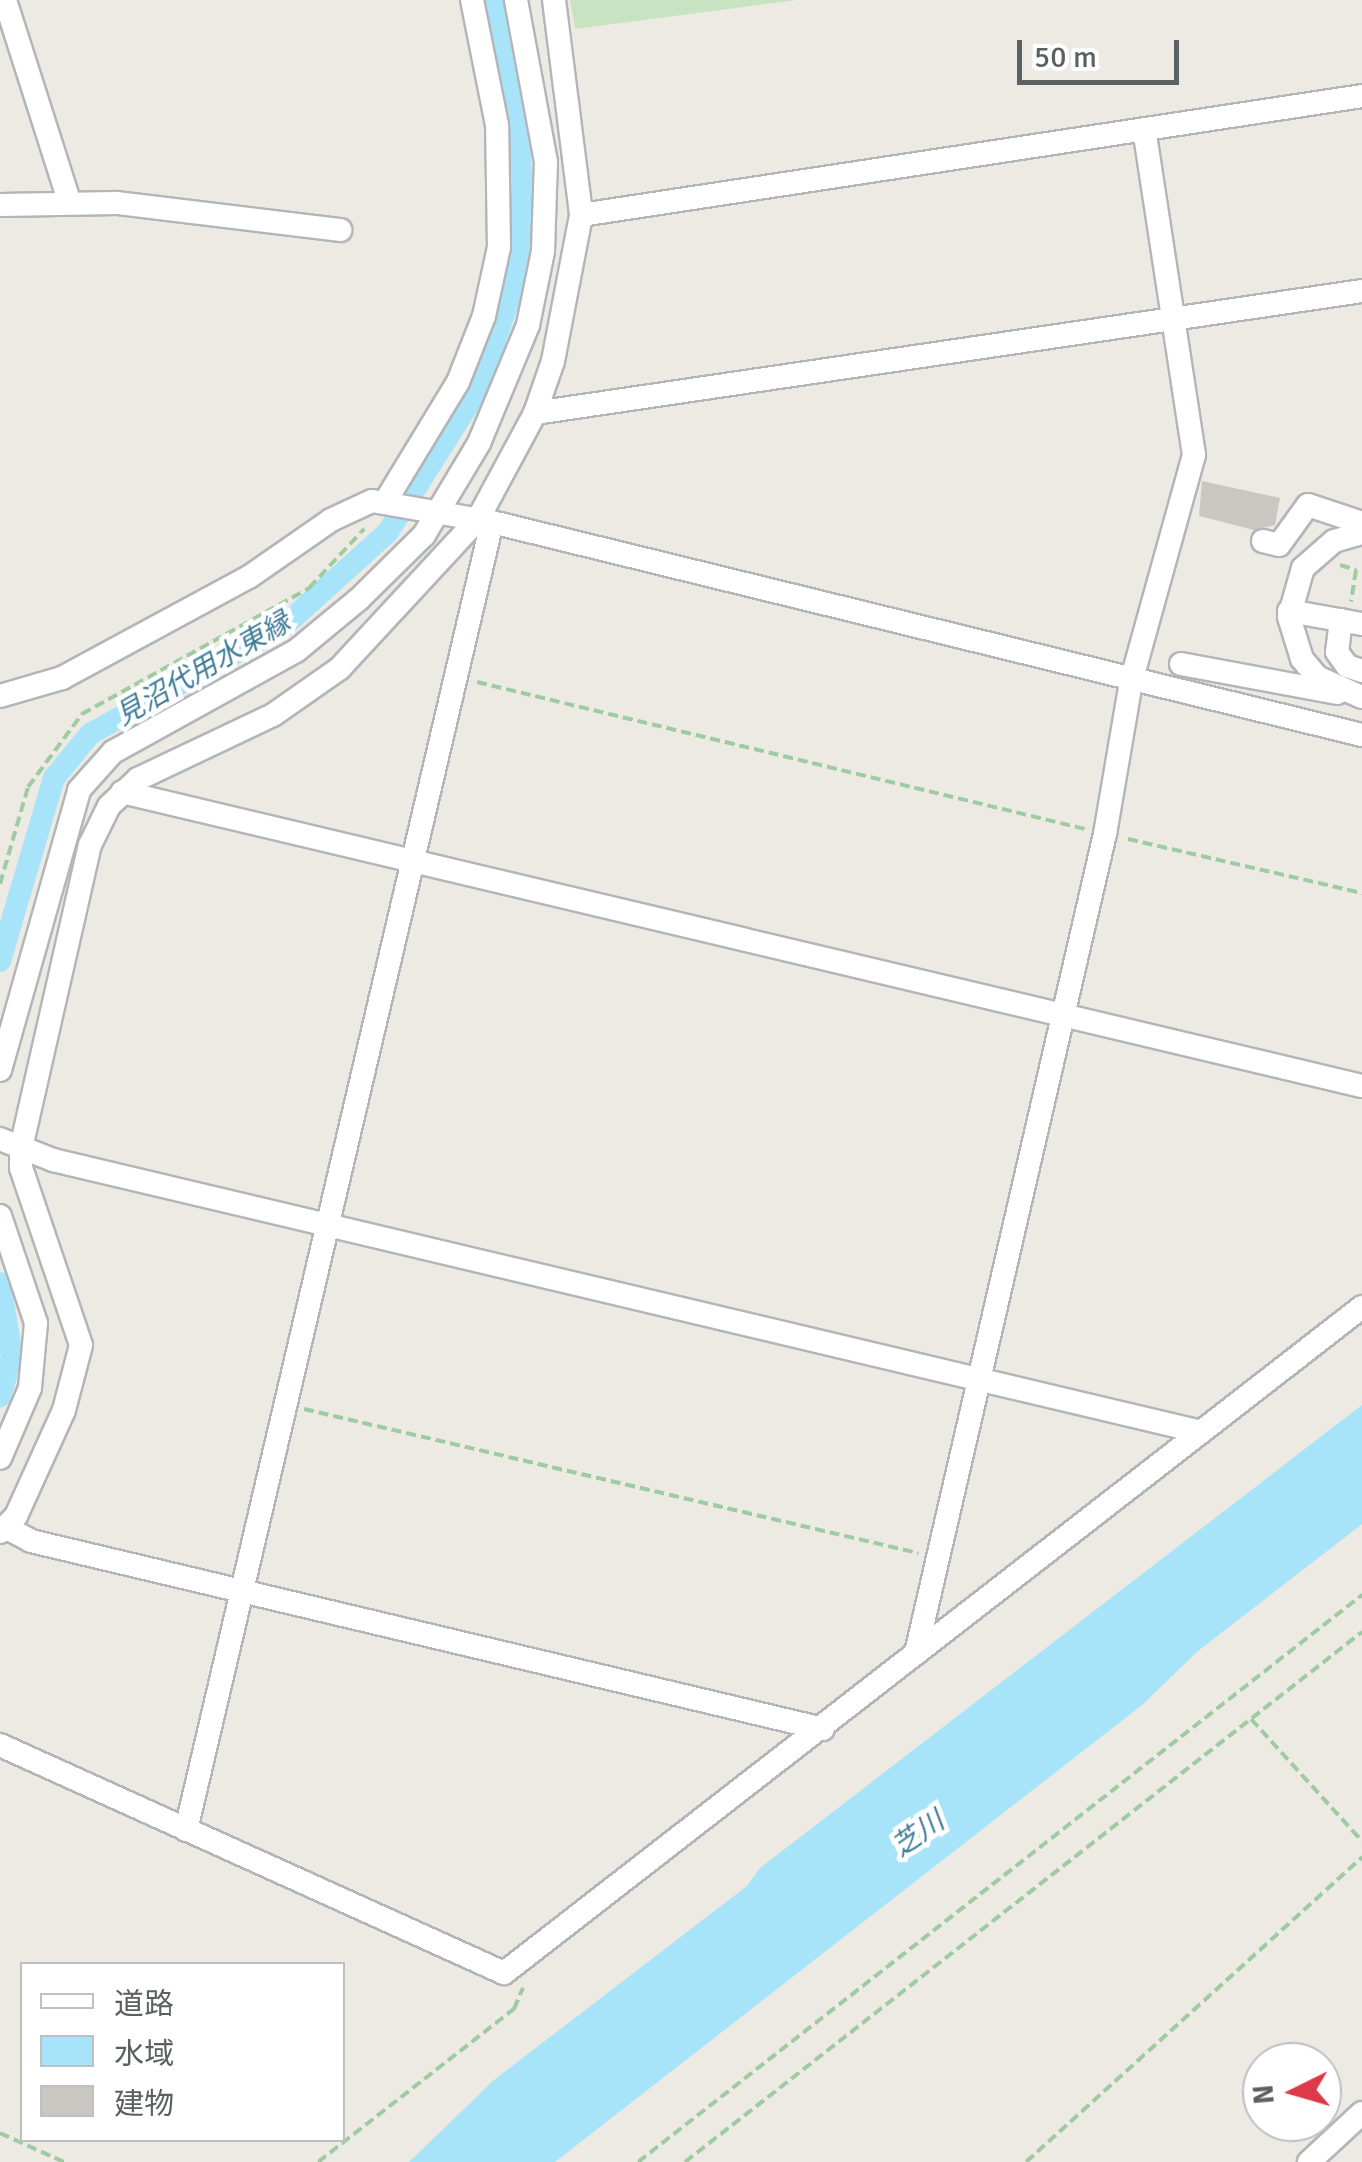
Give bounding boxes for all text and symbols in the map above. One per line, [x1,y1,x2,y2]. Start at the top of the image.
scale bar [1022,20,1184,82]
text: 50 m [1034,39,1097,76]
water label: 見沼代用水東縁 [110,605,296,733]
water label: 芝川 [885,1804,951,1864]
legend [20,1962,345,2142]
text: 道路 [114,1986,174,2023]
text: 水域 [114,2036,174,2073]
north arrow [1242,2042,1342,2142]
text: N [1246,2083,1282,2106]
text: 建物 [114,2086,174,2123]

